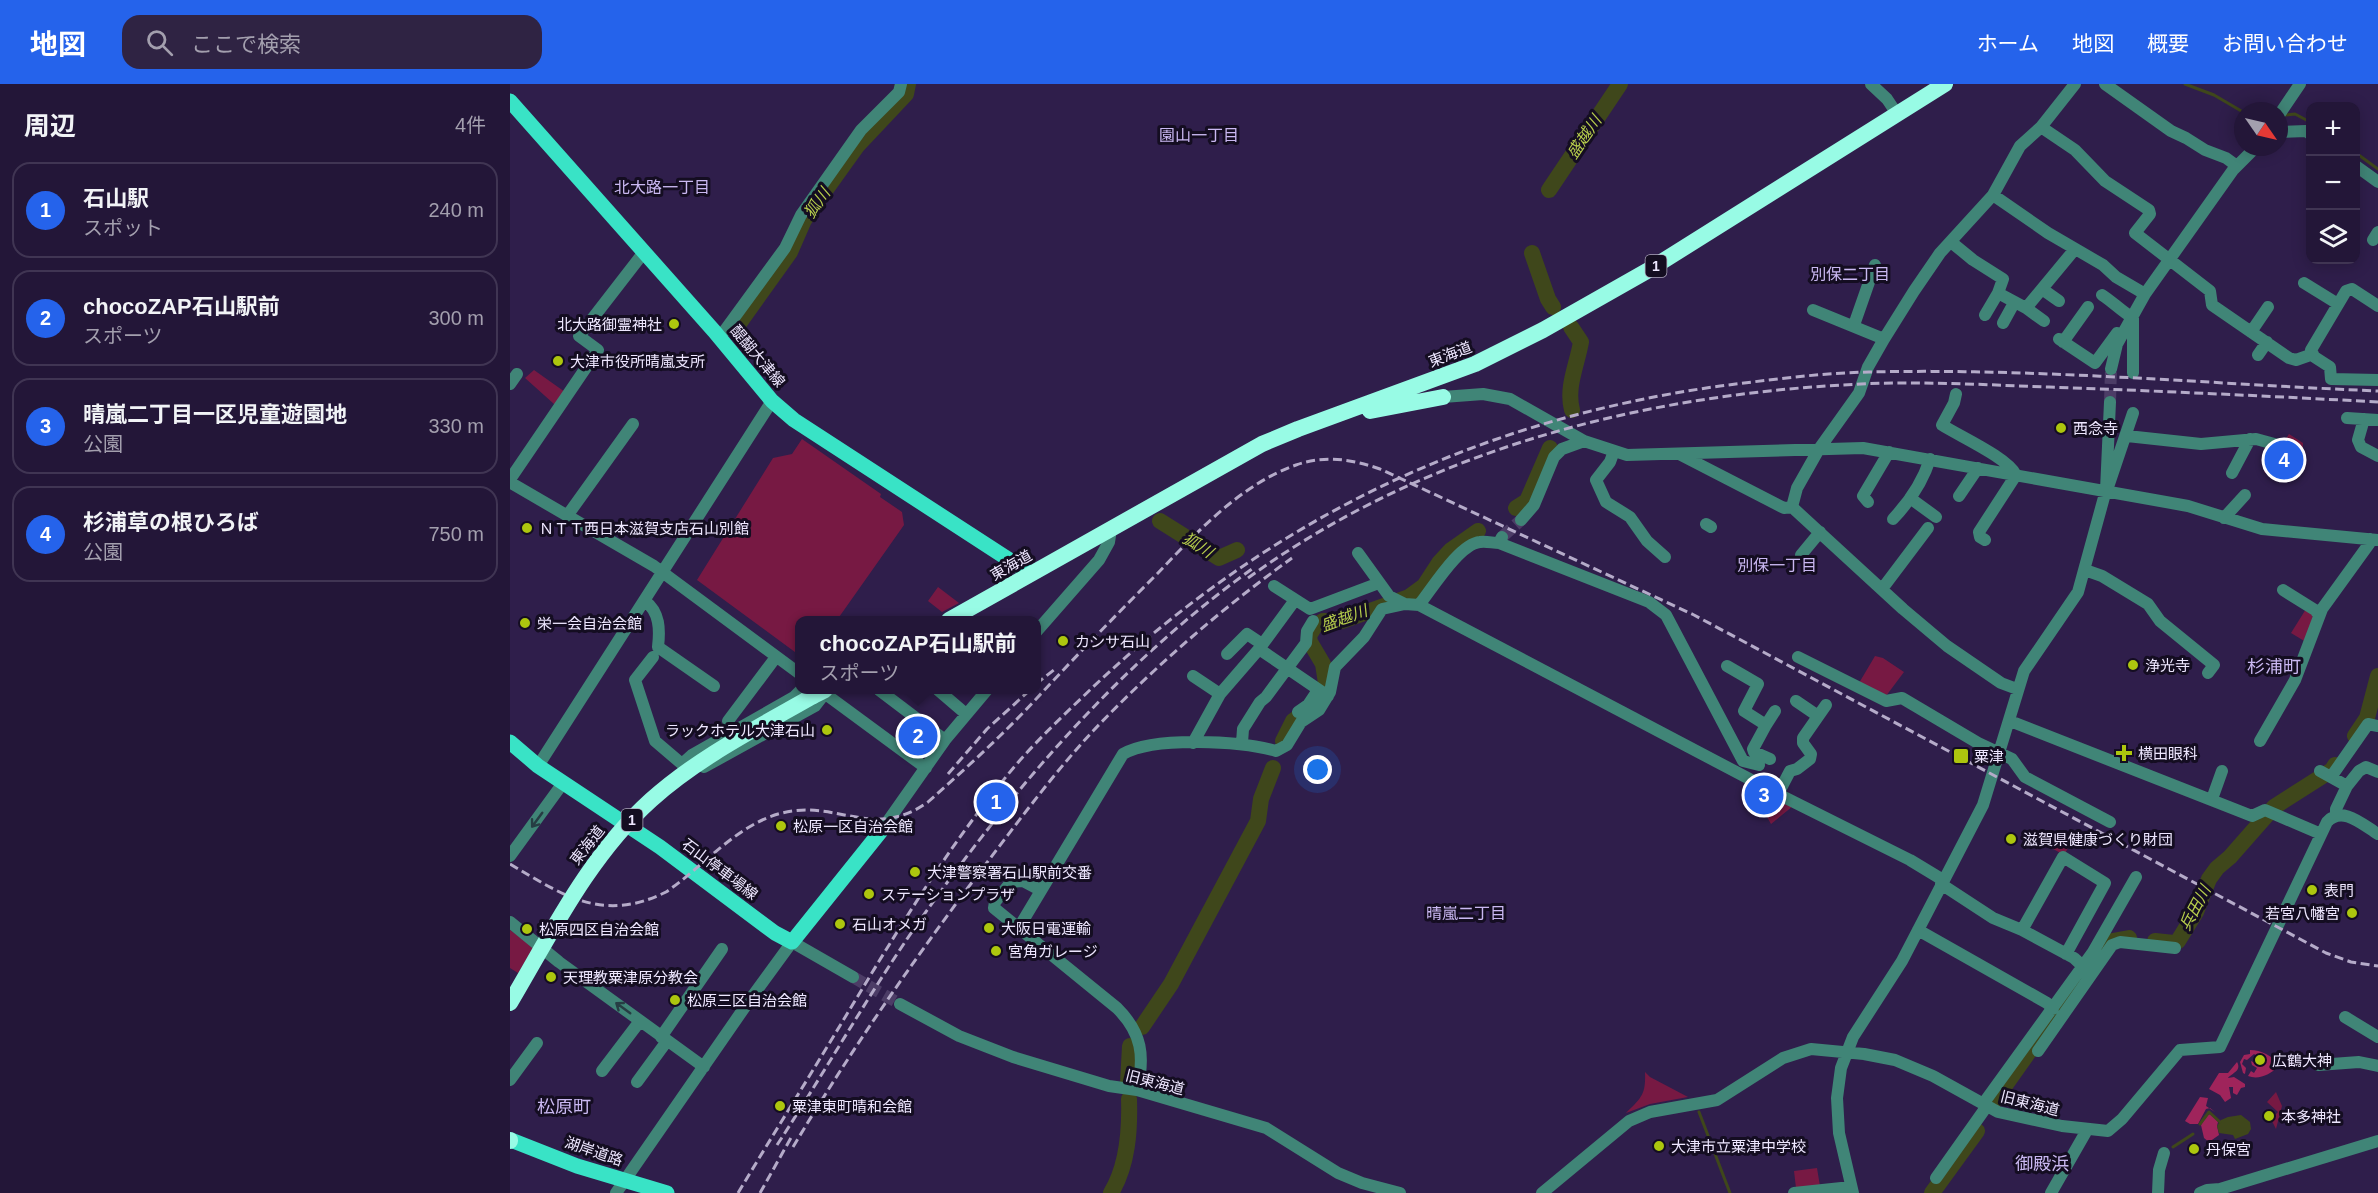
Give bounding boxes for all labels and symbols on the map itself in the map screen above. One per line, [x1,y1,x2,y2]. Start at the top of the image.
north arrow [2234,102,2288,156]
water label: 盛越川 [1564,111,1606,162]
district label: 園山一丁目 [1159,127,1239,144]
district label: 北大路一丁目 [614,179,710,196]
water label: 狐川 [801,183,834,221]
road number: 1 [1646,255,1666,277]
district label: 別保二丁目 [1810,266,1890,283]
place label: 北大路御霊神社 [557,316,662,333]
marker: 北大路御霊神社 [667,317,681,331]
street label: 醍醐大津線 [727,322,789,390]
street label: 東海道 [1426,338,1474,370]
place label: 大津市役所晴嵐支所 [570,353,705,370]
marker: 大津市役所晴嵐支所 [551,354,565,368]
place label: 西念寺 [2073,420,2118,437]
marker: 西念寺 [2054,421,2068,435]
pin: 4 [2264,438,2304,482]
place label: ＮＴＴ西日本滋賀支店石山別館 [539,520,749,537]
marker: ＮＴＴ西日本滋賀支店石山別館 [520,521,534,535]
water label: 狐川 [1180,529,1218,562]
street label: 東海道 [987,546,1035,584]
district label: 別保一丁目 [1737,557,1817,574]
water label: 盛越川 [1319,601,1371,634]
place label: 栄一会自治会館 [537,615,642,632]
marker: 栄一会自治会館 [518,616,532,630]
place label: カンサ石山 [1075,633,1150,650]
marker: カンサ石山 [1056,634,1070,648]
place label: 浄光寺 [2145,657,2190,674]
district label: 杉浦町 [2247,657,2301,677]
marker: 浄光寺 [2126,658,2140,672]
pin: 2 [898,714,938,758]
place label: ラックホテル大津石山 [665,722,815,739]
marker: ラックホテル大津石山 [820,723,834,737]
marker: 横田眼科 [2115,744,2133,762]
place label: 横田眼科 [2138,745,2198,762]
marker: 粟津 [1952,747,1970,765]
place label: 粟津 [1974,748,2004,765]
your location [1303,755,1332,784]
pin: 3 [1744,772,1784,818]
pin: 1 [976,780,1016,824]
road number: 1 [622,809,642,831]
one-way arrow [531,811,543,827]
place label: 松原一区自治会館 [793,818,913,835]
marker: 松原一区自治会館 [774,819,788,833]
street label: 東海道 [566,822,608,868]
place label: 滋賀県健康づくり財団 [2023,831,2173,848]
marker: 滋賀県健康づくり財団 [2004,832,2018,846]
street label: 石山停車場線 [679,835,761,903]
place label: 大津警察署石山駅前交番 [927,864,1092,881]
marker: 大津警察署石山駅前交番 [908,865,922,879]
water label: 兵田川 [2176,881,2215,933]
place label: 表門 [2324,882,2354,899]
marker: 表門 [2305,883,2319,897]
place label: ステーションプラザ [881,886,1015,903]
marker: ステーションプラザ [862,887,876,901]
district label: 晴嵐二丁目 [1426,905,1506,922]
place label: 若宮八幡宮 [2265,905,2340,922]
marker: 若宮八幡宮 [2345,906,2359,920]
place label: 石山オメガ [852,916,927,933]
marker: 石山オメガ [833,917,847,931]
place label: 大阪日電運輸 [1001,920,1091,937]
place label: 松原四区自治会館 [539,921,659,938]
marker: 大阪日電運輸 [982,921,996,935]
marker: 松原四区自治会館 [520,922,534,936]
place label: 宮角ガレージ [1008,943,1098,960]
marker: 宮角ガレージ [989,944,1003,958]
place label: 天理教粟津原分教会 [563,969,698,986]
marker: 天理教粟津原分教会 [544,970,558,984]
place label: 松原三区自治会館 [687,992,807,1009]
marker: 松原三区自治会館 [668,993,682,1007]
one-way arrow [615,1002,631,1015]
place label: 広鶴大神 [2272,1052,2332,1069]
marker: 広鶴大神 [2253,1053,2267,1067]
street label: 旧東海道 [1124,1066,1186,1098]
street label: 旧東海道 [1999,1087,2061,1119]
district label: 松原町 [537,1097,591,1117]
place label: 粟津東町晴和会館 [792,1098,912,1115]
marker: 粟津東町晴和会館 [773,1099,787,1113]
place label: 本多神社 [2281,1108,2341,1125]
marker: 本多神社 [2262,1109,2276,1123]
street label: 湖岸道路 [563,1133,625,1169]
place label: 大津市立粟津中学校 [1671,1138,1806,1155]
marker: 大津市立粟津中学校 [1652,1139,1666,1153]
place label: 丹保宮 [2206,1141,2251,1158]
marker: 丹保宮 [2187,1142,2201,1156]
district label: 御殿浜 [2015,1154,2069,1174]

